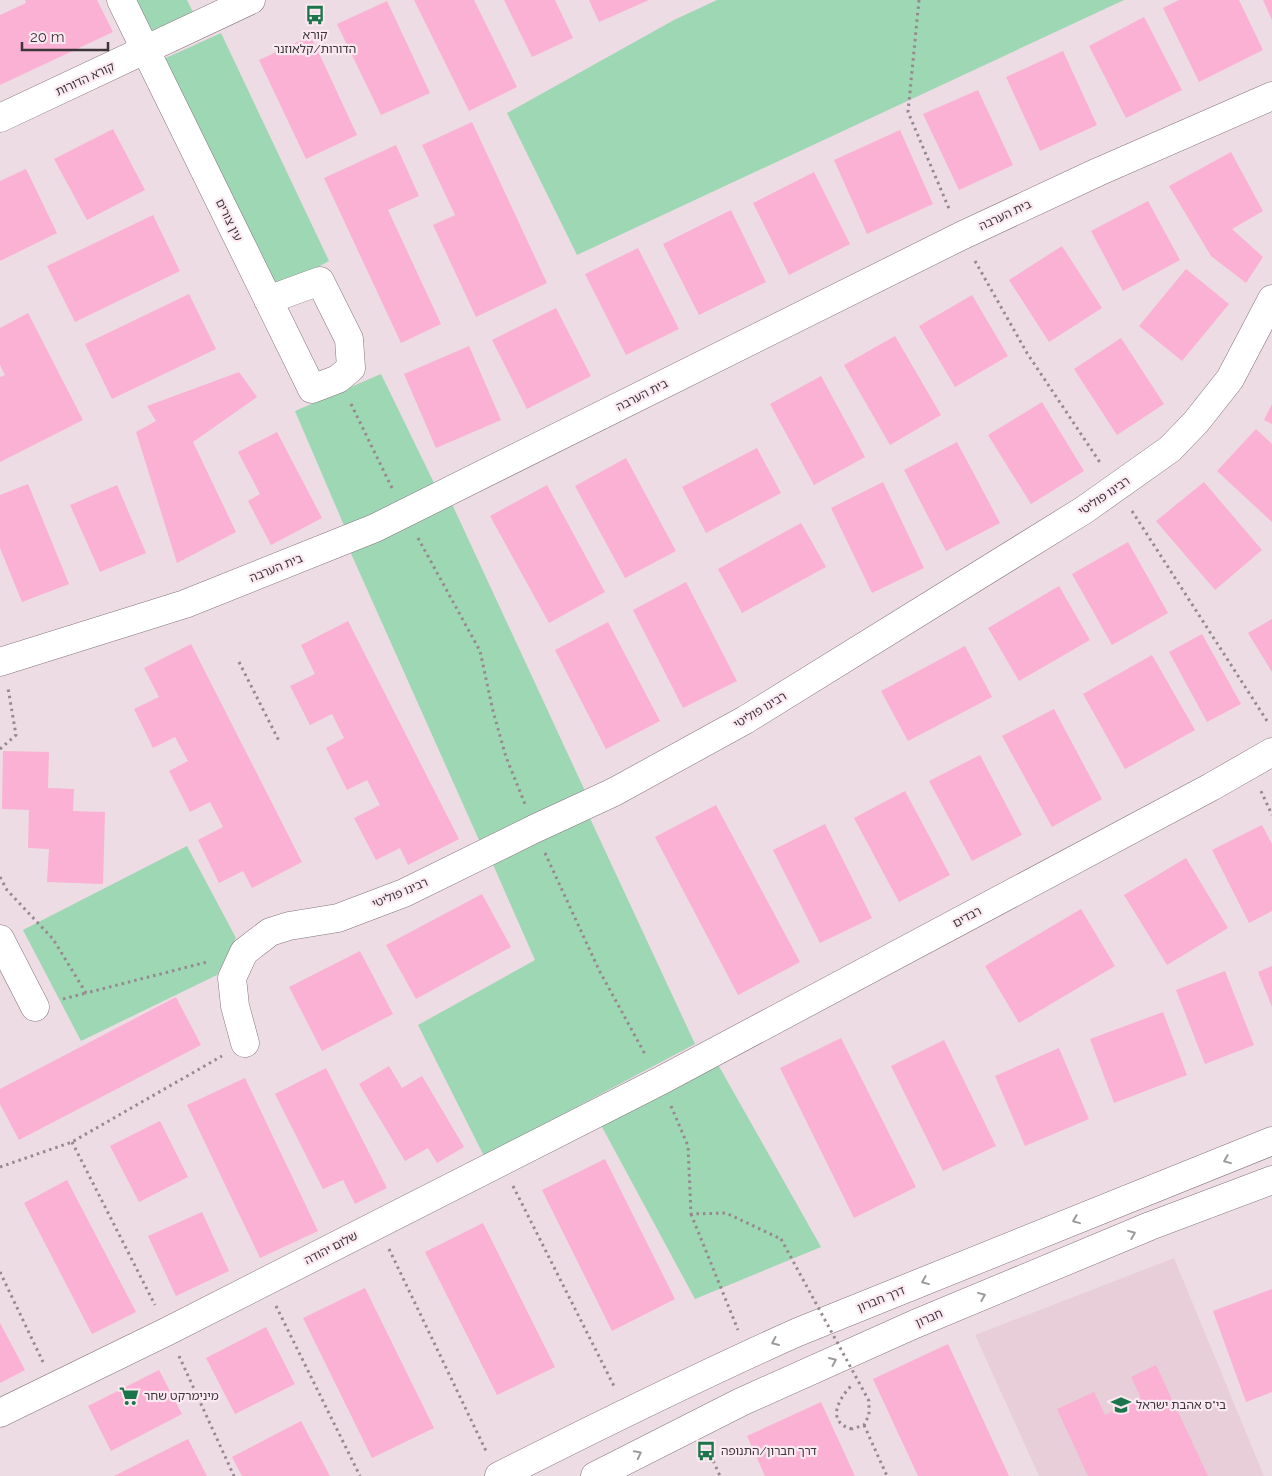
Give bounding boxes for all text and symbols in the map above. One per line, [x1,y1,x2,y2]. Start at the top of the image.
bus stop icon: קורא הדורות/קלאוזנר [304,4,326,26]
scale bar [22,20,109,52]
text: 20 m [30,28,65,46]
place label: קורא הדורות/קלאוזנר [274,28,356,56]
street label: קורא הדורות [53,59,117,99]
street label: עין צורים [213,196,245,244]
street label: בית הערבה [977,197,1034,233]
street label: בית הערבה [614,376,670,414]
street label: רבינו פוליטי [1076,474,1132,518]
street label: בית הערבה [247,551,305,585]
street label: רבינו פוליטי [731,689,789,731]
street label: רבינו פוליטי [370,875,430,911]
street label: רבדים [950,904,984,930]
one-way arrow [1223,1153,1232,1164]
one-way arrow [1072,1214,1081,1225]
street label: שלום יהודה [302,1229,360,1267]
one-way arrow [1127,1230,1136,1240]
one-way arrow [921,1275,930,1285]
street label: דרך חברון [855,1283,907,1315]
one-way arrow [977,1292,986,1302]
street label: חברון [913,1306,945,1330]
one-way arrow [771,1336,780,1347]
one-way arrow [828,1356,837,1367]
supermarket icon: מינימרקט שחר [118,1385,140,1407]
place label: מינימרקט שחר [144,1389,219,1403]
school or university icon: בי"ס אהבת ישראל [1110,1394,1132,1416]
place label: בי"ס אהבת ישראל [1136,1398,1226,1412]
bus stop icon: דרך חברון/התנופה [695,1440,717,1462]
place label: דרך חברון/התנופה [721,1444,817,1458]
one-way arrow [633,1450,642,1460]

